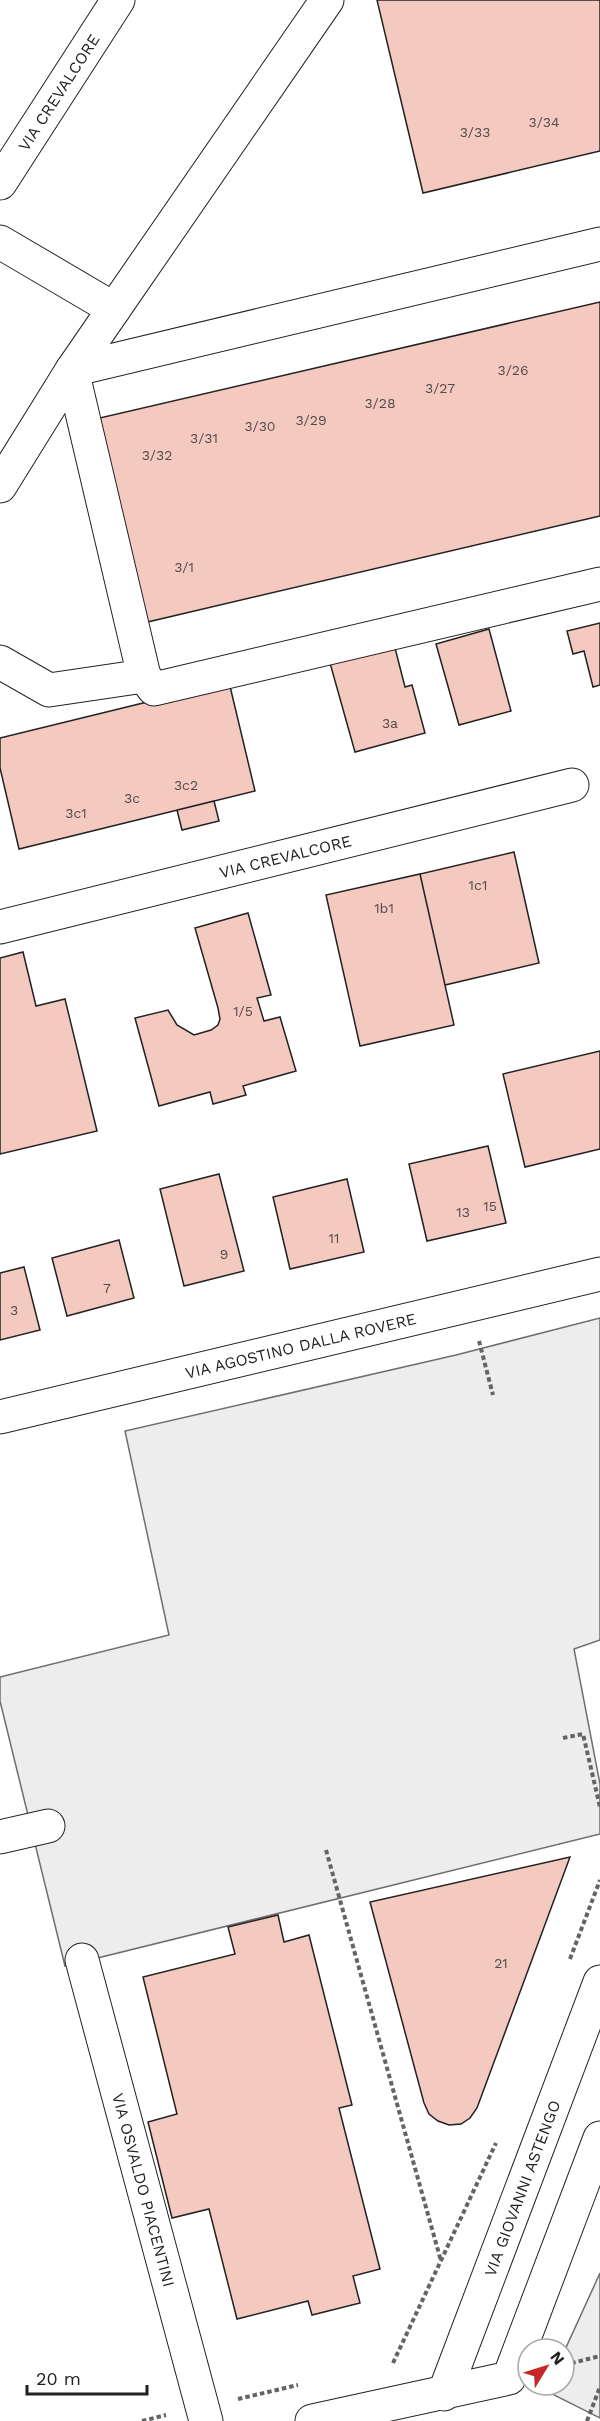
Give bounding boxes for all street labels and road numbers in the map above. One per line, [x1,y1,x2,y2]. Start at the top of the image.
street label: VIA CREVALCORE [14,30,104,155]
street label: VIA CREVALCORE [217,831,353,882]
street label: VIA AGOSTINO DALLA ROVERE [183,1309,418,1383]
street label: VIA OSVALDO PIACENTINI [108,2091,178,2289]
street label: VIA GIOVANNI ASTENGO [480,2098,564,2279]

